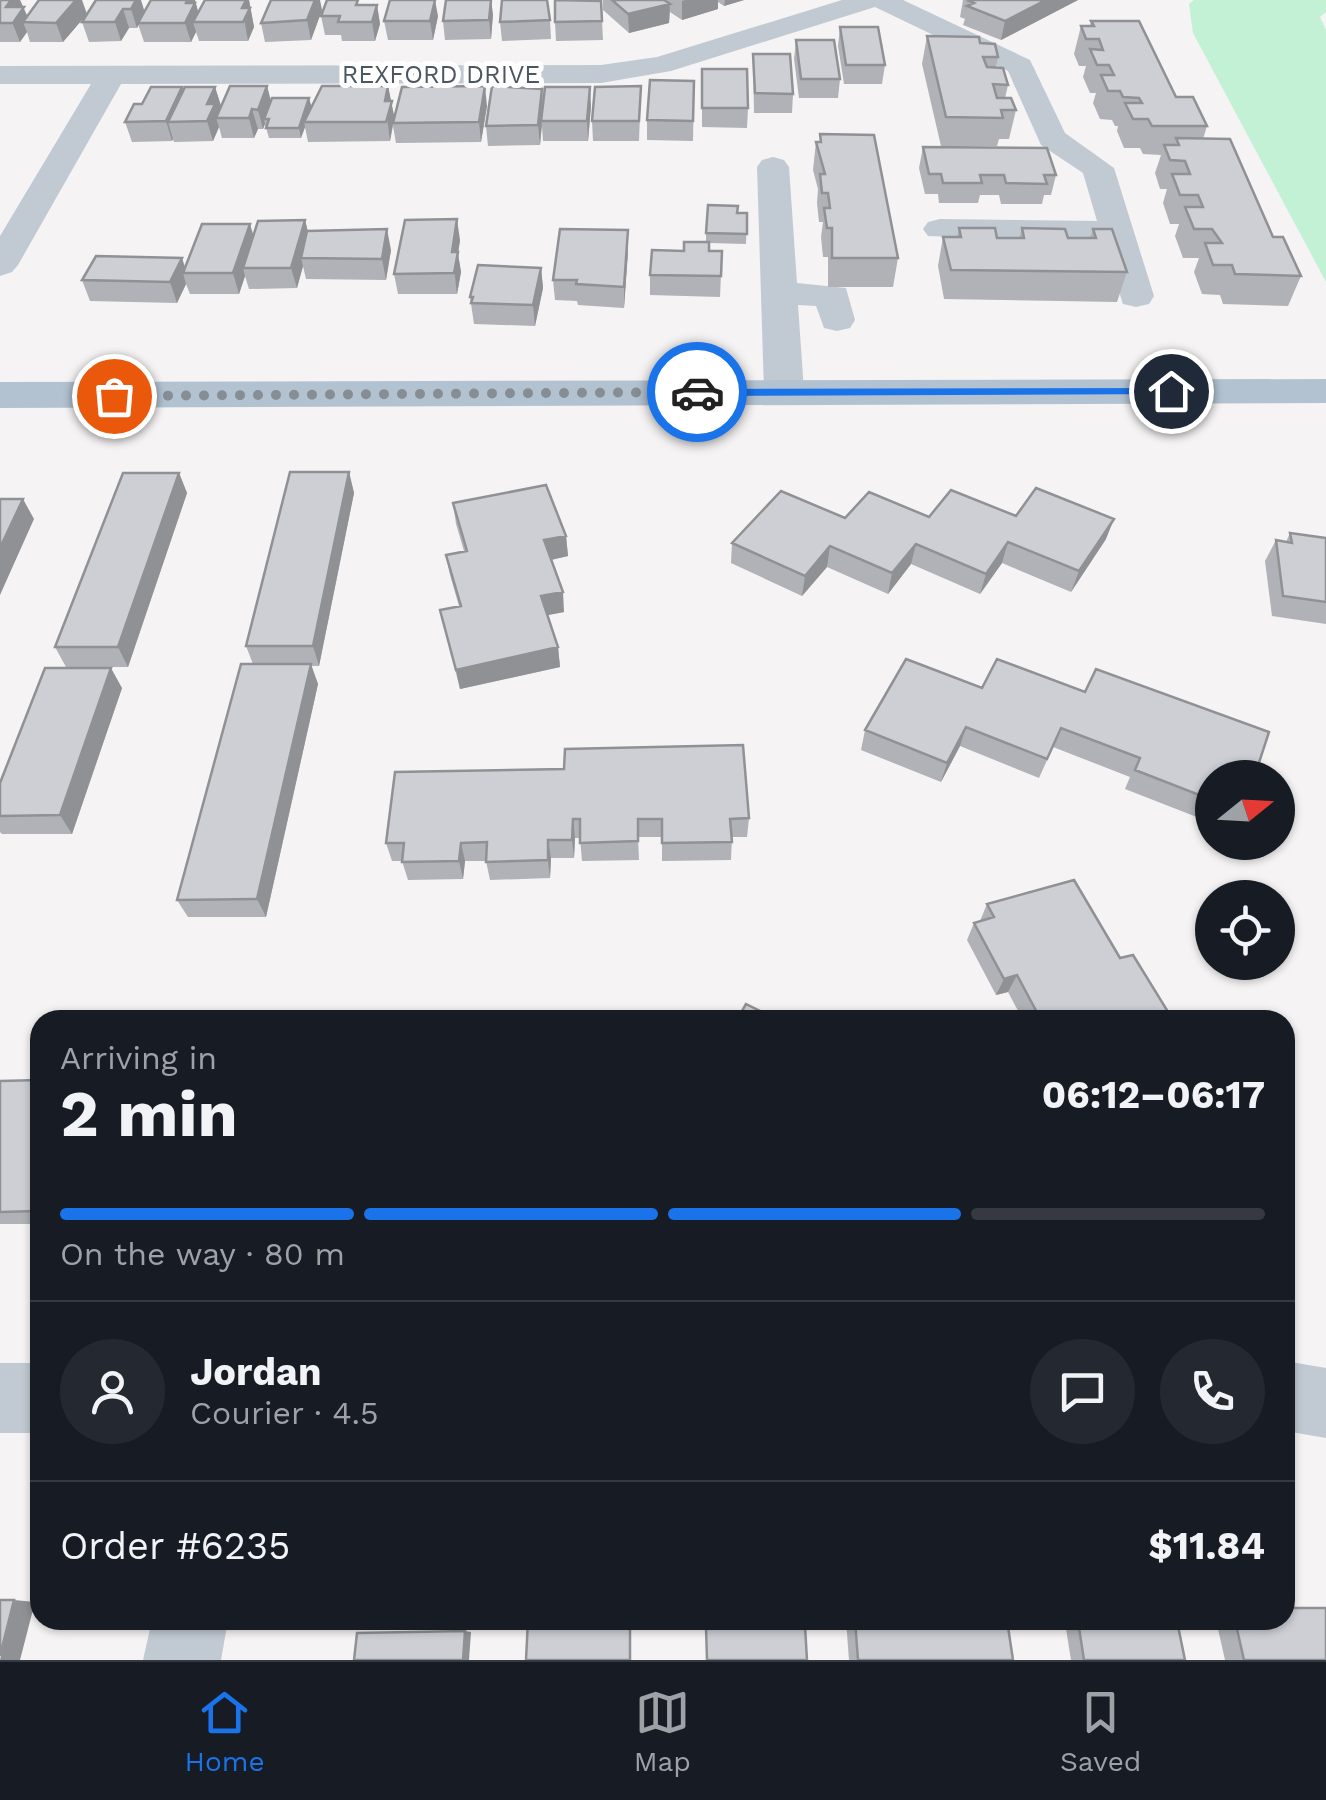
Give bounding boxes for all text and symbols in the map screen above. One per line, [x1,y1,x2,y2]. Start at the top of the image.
street label: REXFORD DRIVE [342,60,540,89]
courier [647,342,747,442]
pin [1129,349,1214,434]
pin [72,354,157,439]
icon: home [1144,364,1199,419]
icon: car [670,365,725,420]
icon: bag [87,369,142,424]
north arrow [1195,760,1295,860]
map controls [1195,760,1295,980]
button: locate [1195,880,1295,980]
text: Arriving in [60,1039,217,1077]
text: 06:12–06:17 [1042,1073,1265,1117]
text: 2 min [60,1076,238,1152]
text: On the way · 80 m [60,1235,345,1273]
button: person [60,1339,165,1444]
button: chat [1030,1339,1135,1444]
button: phone [1160,1339,1265,1444]
text: Jordan [190,1350,322,1394]
text: Courier · 4.5 [190,1394,379,1432]
text: Order #6235 [60,1524,290,1568]
text: $11.84 [1148,1524,1265,1568]
tab: Home [185,1685,265,1778]
tab: Map [634,1685,691,1778]
tab: Saved [1060,1685,1141,1778]

